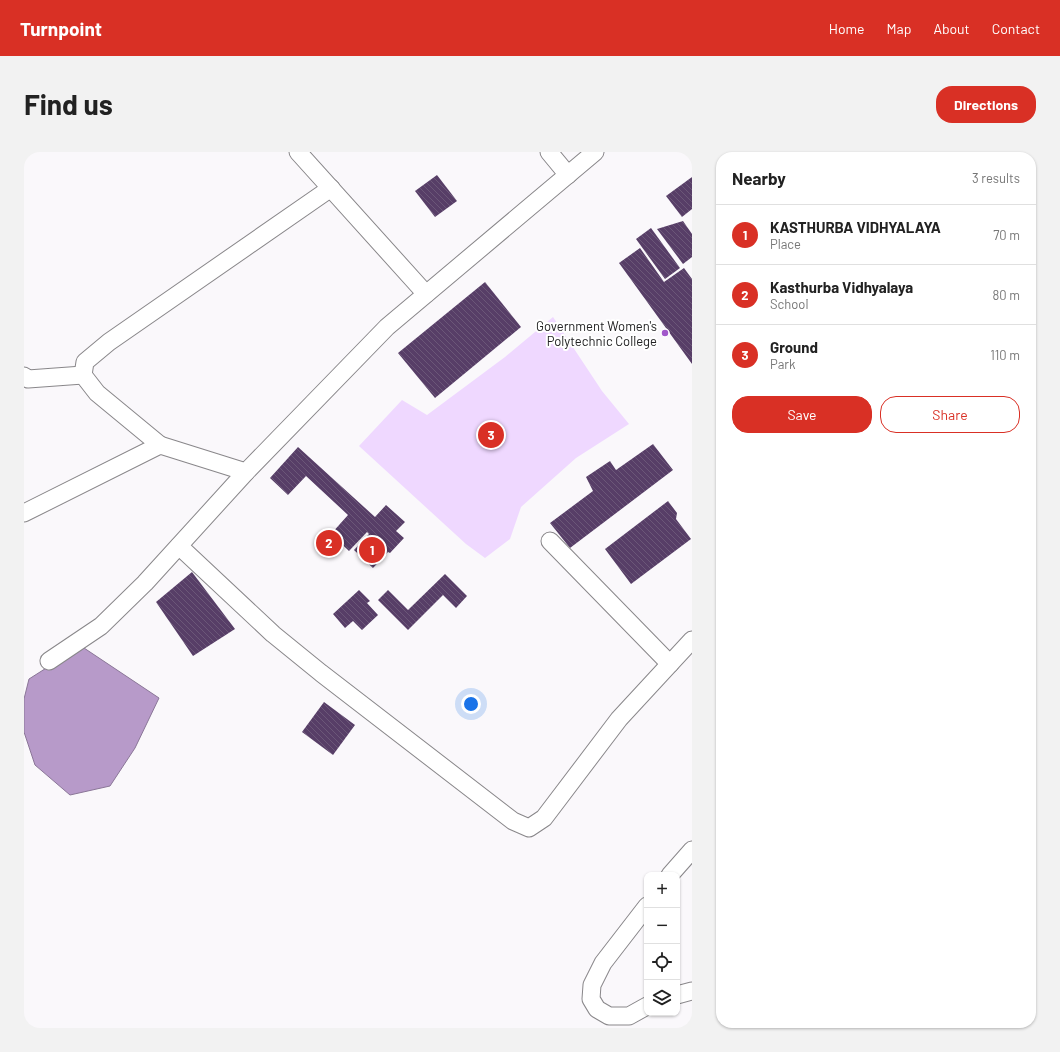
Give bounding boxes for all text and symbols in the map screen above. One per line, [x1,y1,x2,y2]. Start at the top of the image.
text: Turnpoint [20,17,102,40]
text: Home [829,20,865,37]
text: Map [887,20,911,37]
text: About [933,20,970,37]
text: Contact [992,20,1040,37]
button: Directions [936,86,1036,123]
text: Find us [24,87,113,121]
text: Nearby [732,168,786,188]
text: 3 results [972,170,1020,186]
text: KASTHURBA VIDHYALAYA [770,218,941,236]
text: 1 [743,227,747,243]
text: 70 m [993,227,1020,243]
text: Place [770,236,801,252]
text: Kasthurba Vidhyalaya [770,278,913,296]
text: 2 [741,287,749,303]
text: 80 m [993,287,1020,303]
text: School [770,296,808,312]
place label: Government Women's Polytechnic College [536,318,657,349]
marker: Government Women's Polytechnic College [660,328,670,338]
text: Ground [770,338,818,356]
text: 3 [741,347,749,363]
text: 110 m [990,347,1020,363]
text: Park [770,356,796,372]
button: Save [732,396,872,433]
button: Share [880,396,1020,433]
pin: 3 [478,420,504,450]
pin: 2 [316,528,342,558]
pin: 1 [359,535,385,565]
your location [461,694,481,714]
map controls [644,872,680,1016]
button: + [644,872,680,908]
button: − [644,908,680,944]
button: locate [644,944,680,980]
button: layers [644,980,680,1016]

